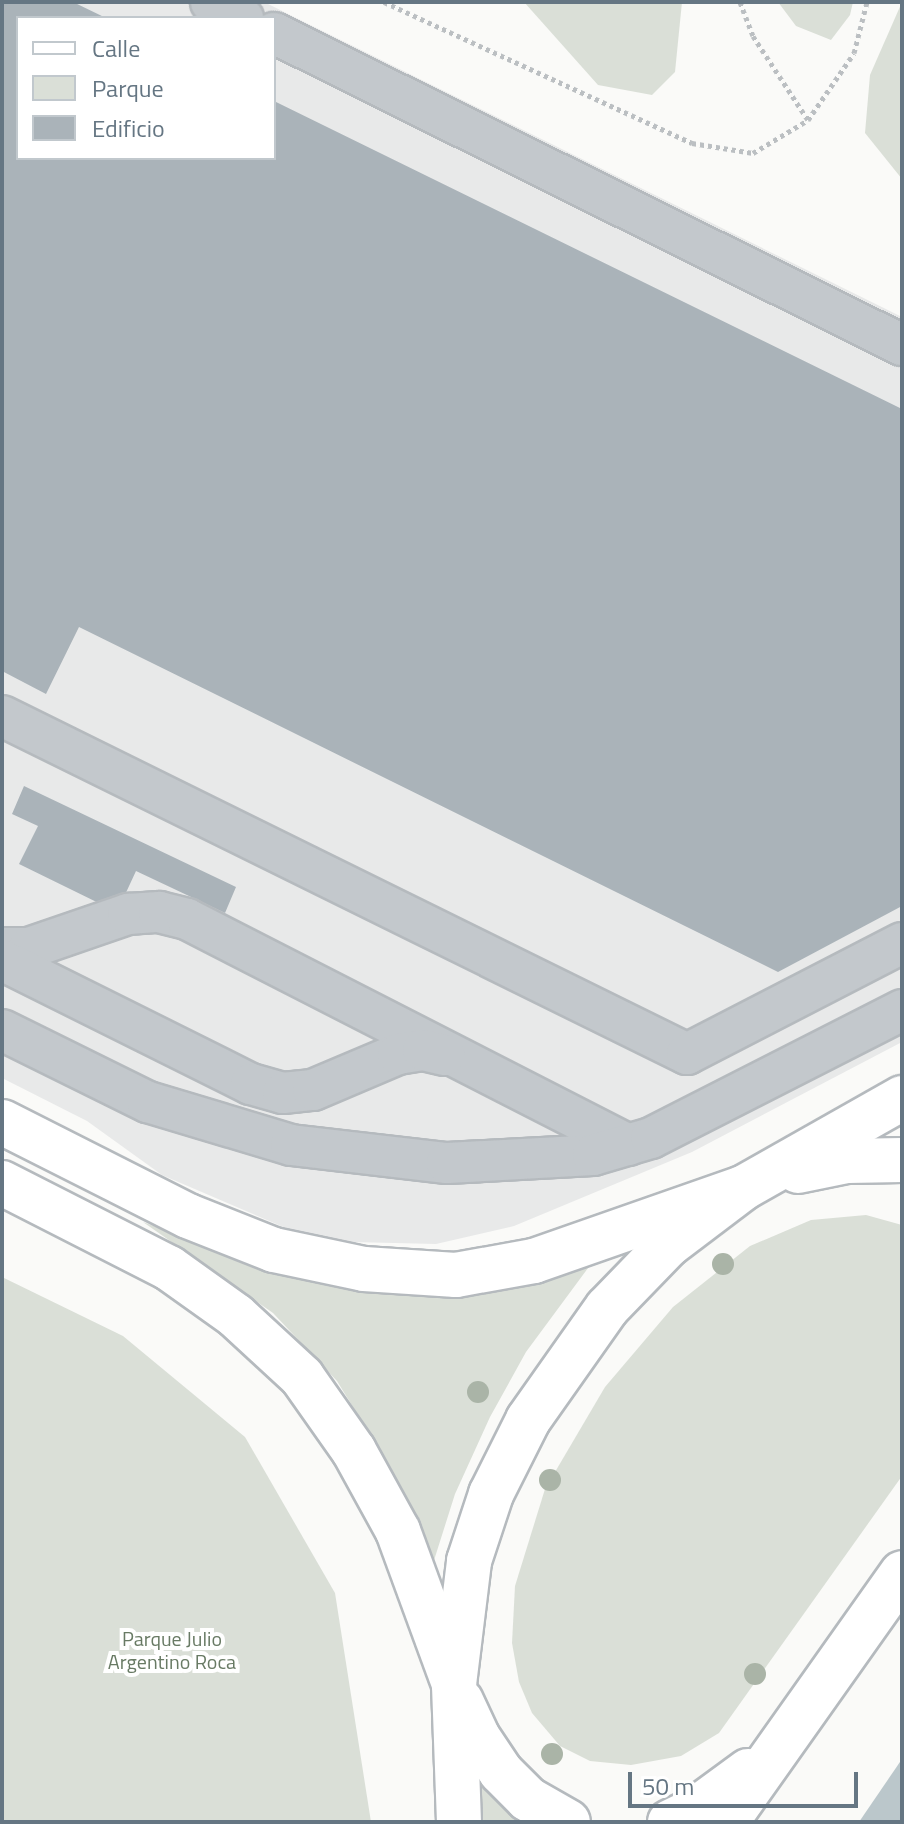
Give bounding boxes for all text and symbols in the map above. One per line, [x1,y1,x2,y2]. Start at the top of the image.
legend [16,16,276,160]
text: Calle [92,30,140,66]
text: Parque [92,70,164,106]
text: Edificio [92,110,165,146]
park label: Parque Julio Argentino Roca [108,1626,236,1673]
scale bar [632,1756,862,1806]
text: 50 m [642,1768,694,1804]

